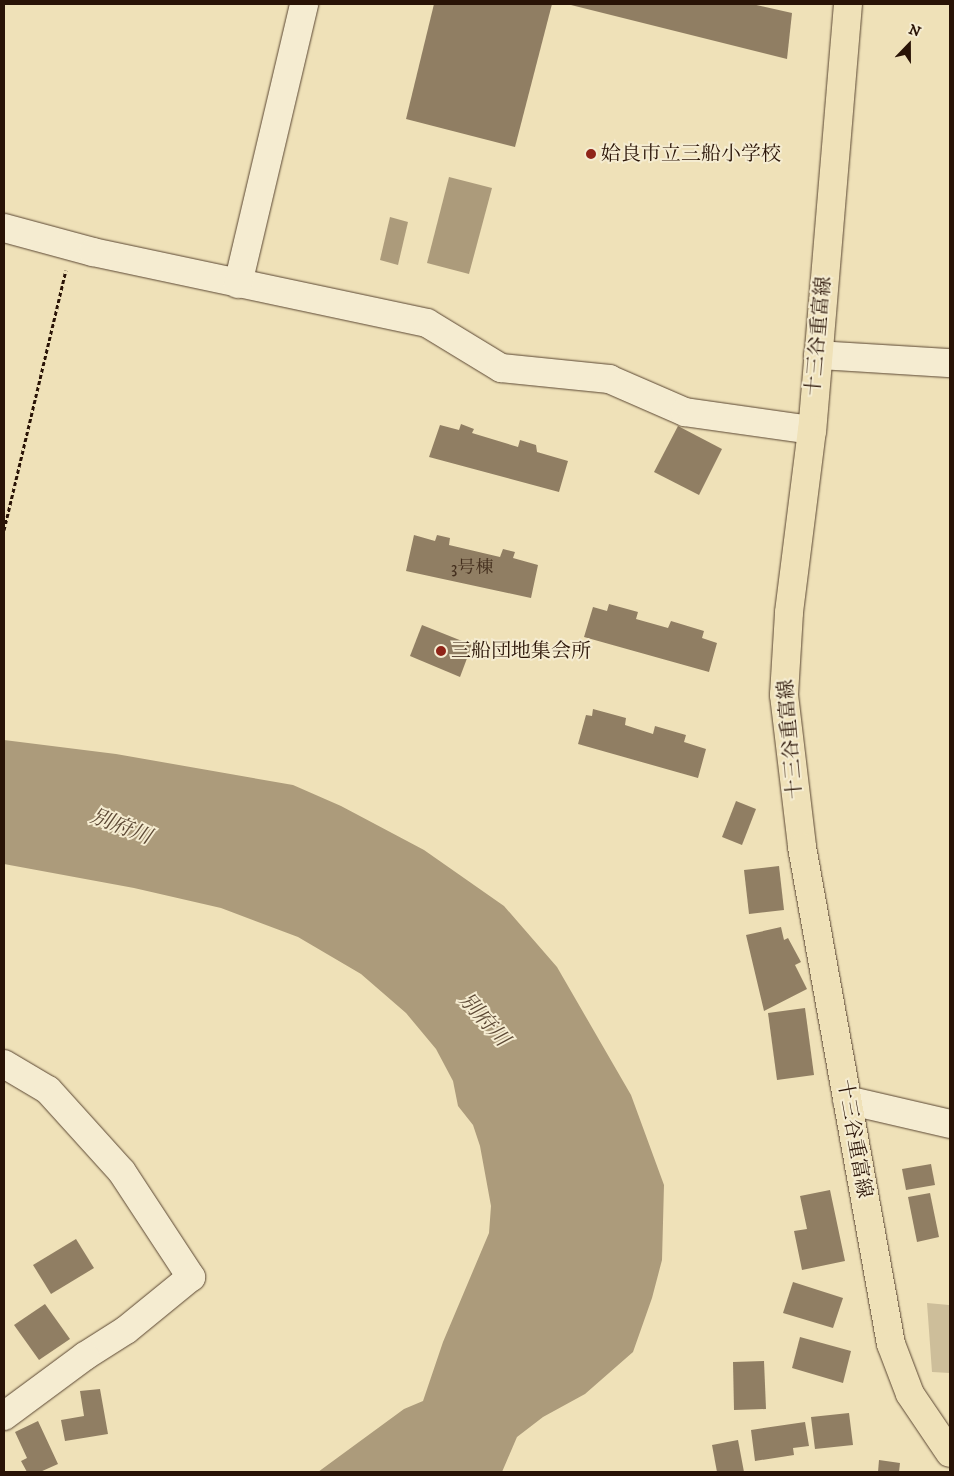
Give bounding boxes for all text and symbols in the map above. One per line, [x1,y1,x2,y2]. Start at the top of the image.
north arrow [884,20,934,70]
text: N [906,21,923,42]
place label: 姶良市立三船小学校 [601,142,781,166]
marker: 姶良市立三船小学校 [585,148,597,160]
street label: 十三谷重富線 [802,275,836,397]
house number: 3号棟 [451,557,493,579]
place label: 三船団地集会所 [451,639,591,663]
marker: 三船団地集会所 [435,645,447,657]
street label: 十三谷重富線 [774,678,808,800]
water label: 別府川 [87,804,155,850]
water label: 別府川 [454,988,514,1052]
street label: 十三谷重富線 [832,1078,876,1200]

